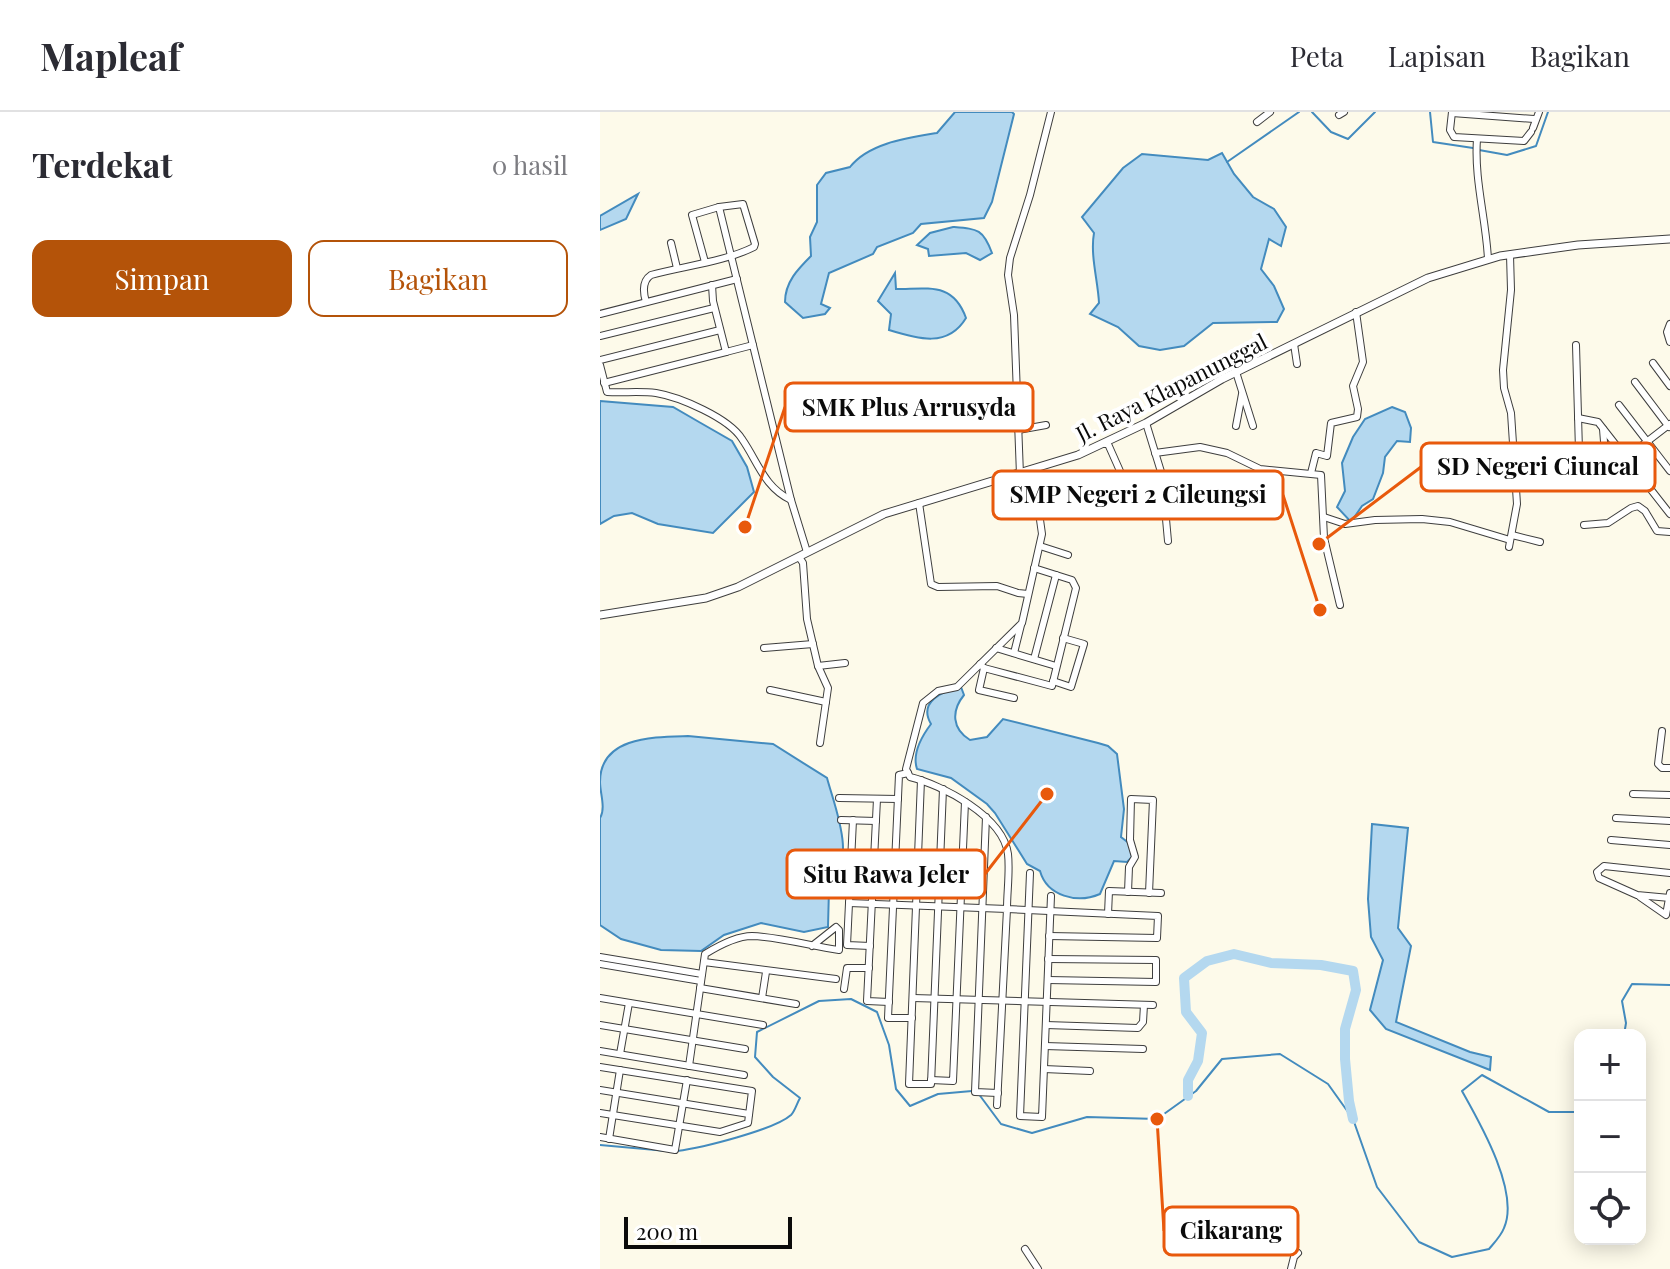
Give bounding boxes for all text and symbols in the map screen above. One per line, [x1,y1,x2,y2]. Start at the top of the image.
text: Mapleaf [40,30,181,81]
text: Peta [1290,37,1344,74]
text: Lapisan [1388,37,1486,74]
text: Bagikan [1530,37,1630,74]
text: Terdekat [32,141,172,187]
text: 0 hasil [492,147,568,182]
button: Simpan [32,240,292,317]
button: Bagikan [308,240,568,317]
street label: Jl. Raya Klapanunggal [1069,326,1272,449]
callout: SMK Plus Arrusyda [785,383,1033,431]
text: SMK Plus Arrusyda [802,390,1017,422]
callout: SD Negeri Ciuncal [1421,443,1655,491]
text: SD Negeri Ciuncal [1437,449,1639,481]
callout: SMP Negeri 2 Cileungsi [993,471,1283,519]
text: SMP Negeri 2 Cileungsi [1009,477,1267,509]
callout: Situ Rawa Jeler [787,850,985,898]
text: Situ Rawa Jeler [803,857,970,889]
map controls [1574,1029,1646,1245]
button: + [1574,1029,1646,1101]
button: − [1574,1101,1646,1173]
button: locate [1574,1173,1646,1245]
callout: Cikarang [1164,1207,1298,1255]
scale bar [624,1213,792,1249]
text: Cikarang [1180,1213,1283,1245]
text: 200 m [636,1216,698,1246]

